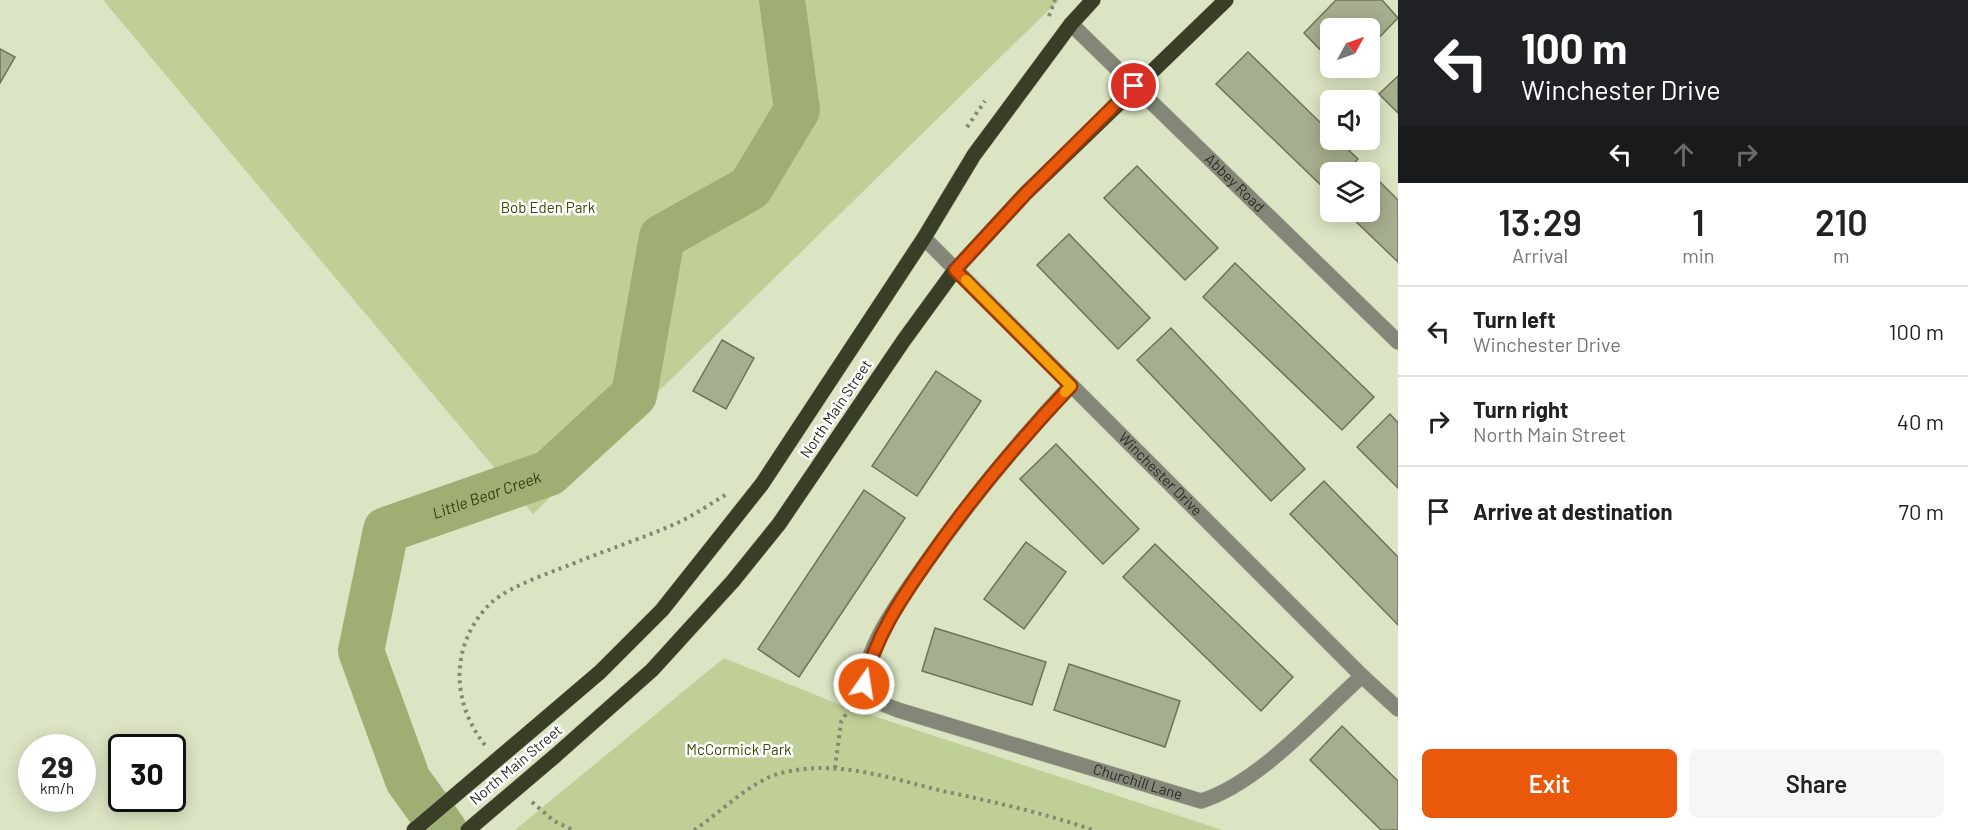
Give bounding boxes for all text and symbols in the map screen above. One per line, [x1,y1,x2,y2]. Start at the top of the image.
north arrow [1320,18,1380,78]
map controls [1320,18,1380,222]
text: 100 m [1521,22,1627,72]
icon: left [1422,24,1500,102]
pin [1108,60,1159,111]
icon: arrive [1117,69,1150,102]
text: Winchester Drive [1521,73,1721,105]
button: sound [1320,90,1380,150]
icon: left [1604,138,1637,171]
icon: ahead [1667,138,1700,171]
icon: right [1730,138,1763,171]
street label: Abbey Road [1202,149,1269,215]
button: layers [1320,162,1380,222]
park label: Bob Eden Park [501,198,596,216]
text: 13:29 [1498,200,1582,243]
text: 1 [1692,200,1705,243]
text: 210 [1815,200,1868,243]
text: Arrival [1512,243,1568,267]
text: min [1682,243,1715,267]
text: m [1833,243,1850,267]
text: Turn left [1473,306,1556,332]
icon: left [1422,315,1455,348]
text: 100 m [1889,318,1944,344]
text: Winchester Drive [1473,332,1621,356]
street label: North Main Street [796,356,875,461]
text: Turn right [1473,396,1568,422]
icon: right [1422,405,1455,438]
text: 40 m [1897,408,1944,434]
text: North Main Street [1473,422,1626,446]
street label: Winchester Drive [1115,428,1207,519]
water label: Little Bear Creek [430,467,543,522]
icon: arrive [1422,495,1455,528]
text: Arrive at destination [1473,498,1672,524]
text: 70 m [1899,498,1944,524]
position arrow [832,652,896,716]
street label: North Main Street [466,720,565,808]
speed limit sign: 30 [108,734,186,812]
park label: McCormick Park [686,740,792,758]
text: 29 [41,748,73,784]
button: Exit [1422,749,1677,818]
button: Share [1689,749,1944,818]
street label: Churchill Lane [1091,759,1185,803]
text: km/h [40,779,74,797]

